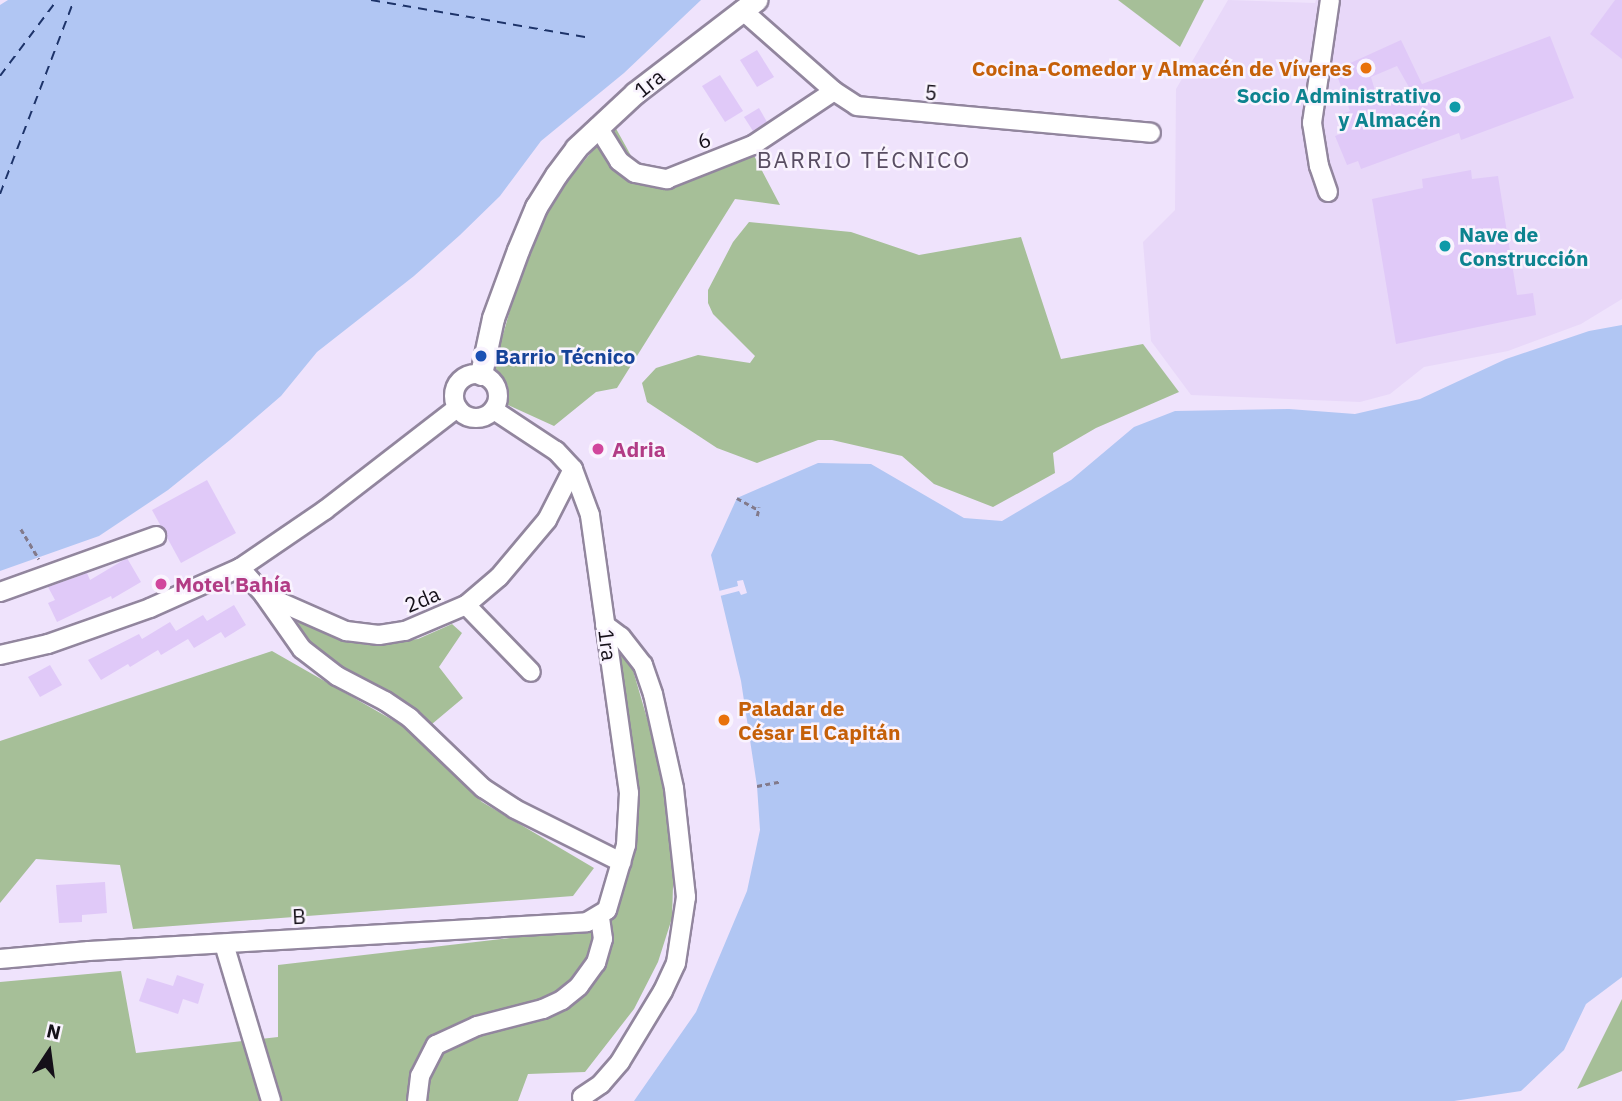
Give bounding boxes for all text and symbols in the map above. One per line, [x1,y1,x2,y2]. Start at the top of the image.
place label: Cocina-Comedor y Almacén de Víveres [972,55,1352,81]
marker: Cocina-Comedor y Almacén de Víveres [1358,60,1374,76]
street label: 1ra [629,63,669,103]
street label: 5 [924,79,938,105]
place label: Socio Administrativo y Almacén [1236,82,1441,132]
marker: Socio Administrativo y Almacén [1447,99,1463,115]
street label: 6 [693,126,715,154]
district label: BARRIO TÉCNICO [759,145,969,173]
place label: Nave de Construcción [1459,221,1588,271]
marker: Nave de Construcción [1437,238,1453,254]
place label: Barrio Técnico [495,343,635,369]
marker: Barrio Técnico [473,348,489,364]
place label: Adria [612,436,666,462]
marker: Adria [590,441,606,457]
place label: Motel Bahía [175,571,291,597]
marker: Motel Bahía [153,576,169,592]
street label: 2da [401,580,443,618]
street label: 1ra [594,628,622,662]
place label: Paladar de César El Capitán [738,695,900,745]
marker: Paladar de César El Capitán [716,712,732,728]
street label: B [291,903,307,929]
north arrow [14,1017,84,1087]
text: N [44,1018,63,1045]

